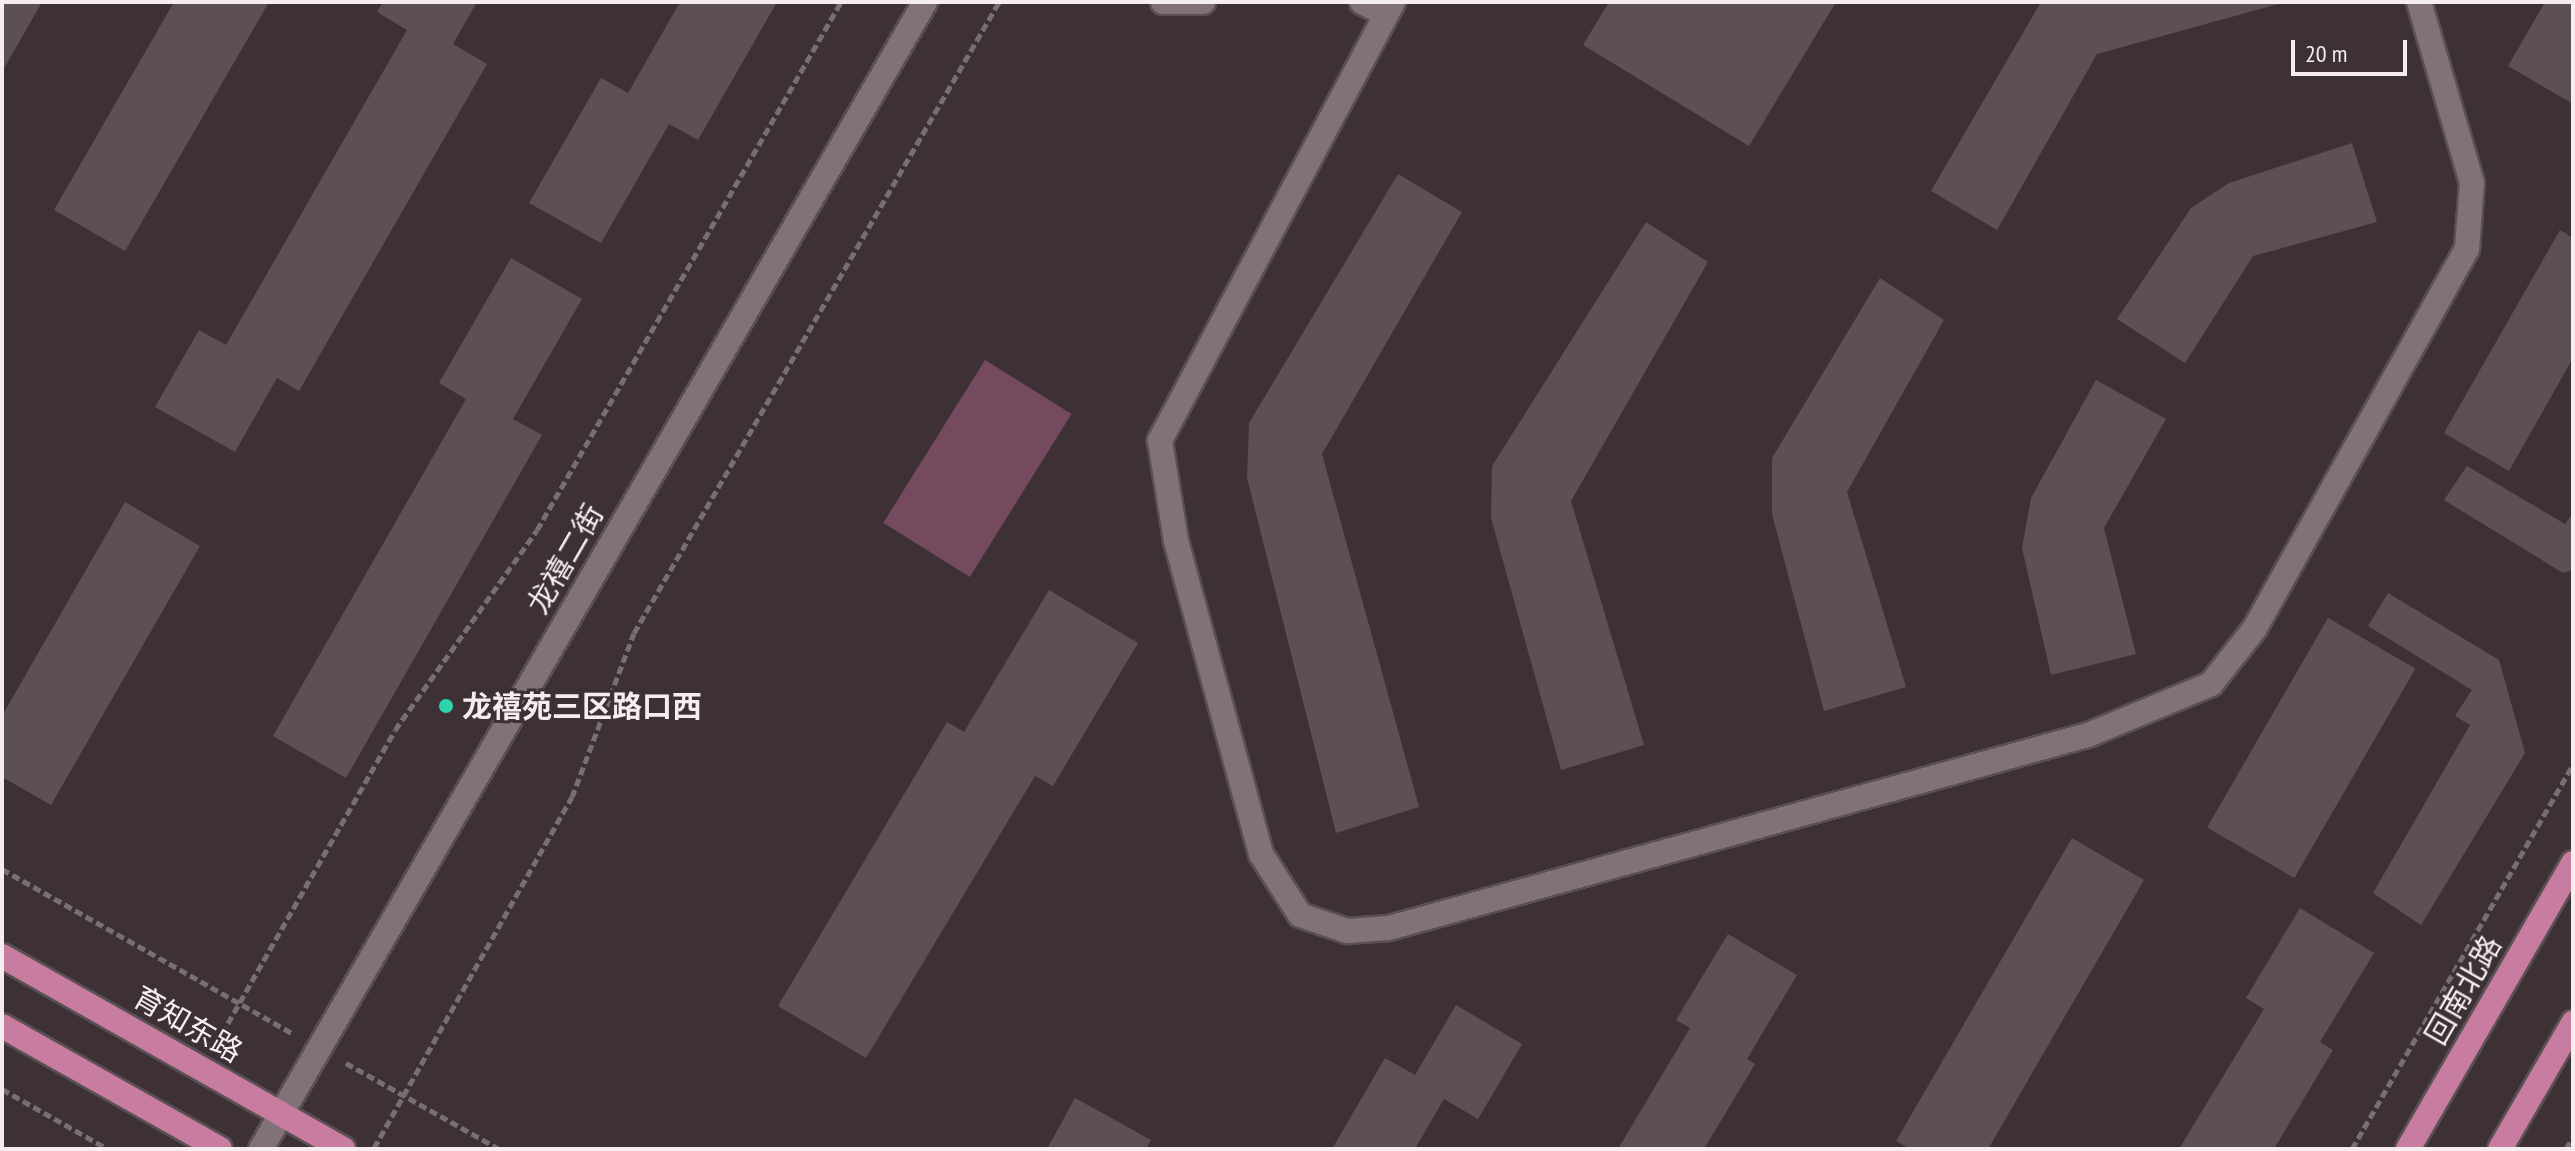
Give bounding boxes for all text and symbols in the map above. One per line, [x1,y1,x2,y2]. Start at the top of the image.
scale bar [2295,24,2411,74]
text: 20 m [2305,38,2347,69]
street label: 龙禧二街 [519,498,611,620]
place label: 龙禧苑三区路口西 [462,688,702,724]
marker: 龙禧苑三区路口西 [437,697,455,715]
street label: 回南北路 [2417,929,2509,1051]
street label: 育知东路 [127,978,249,1070]

